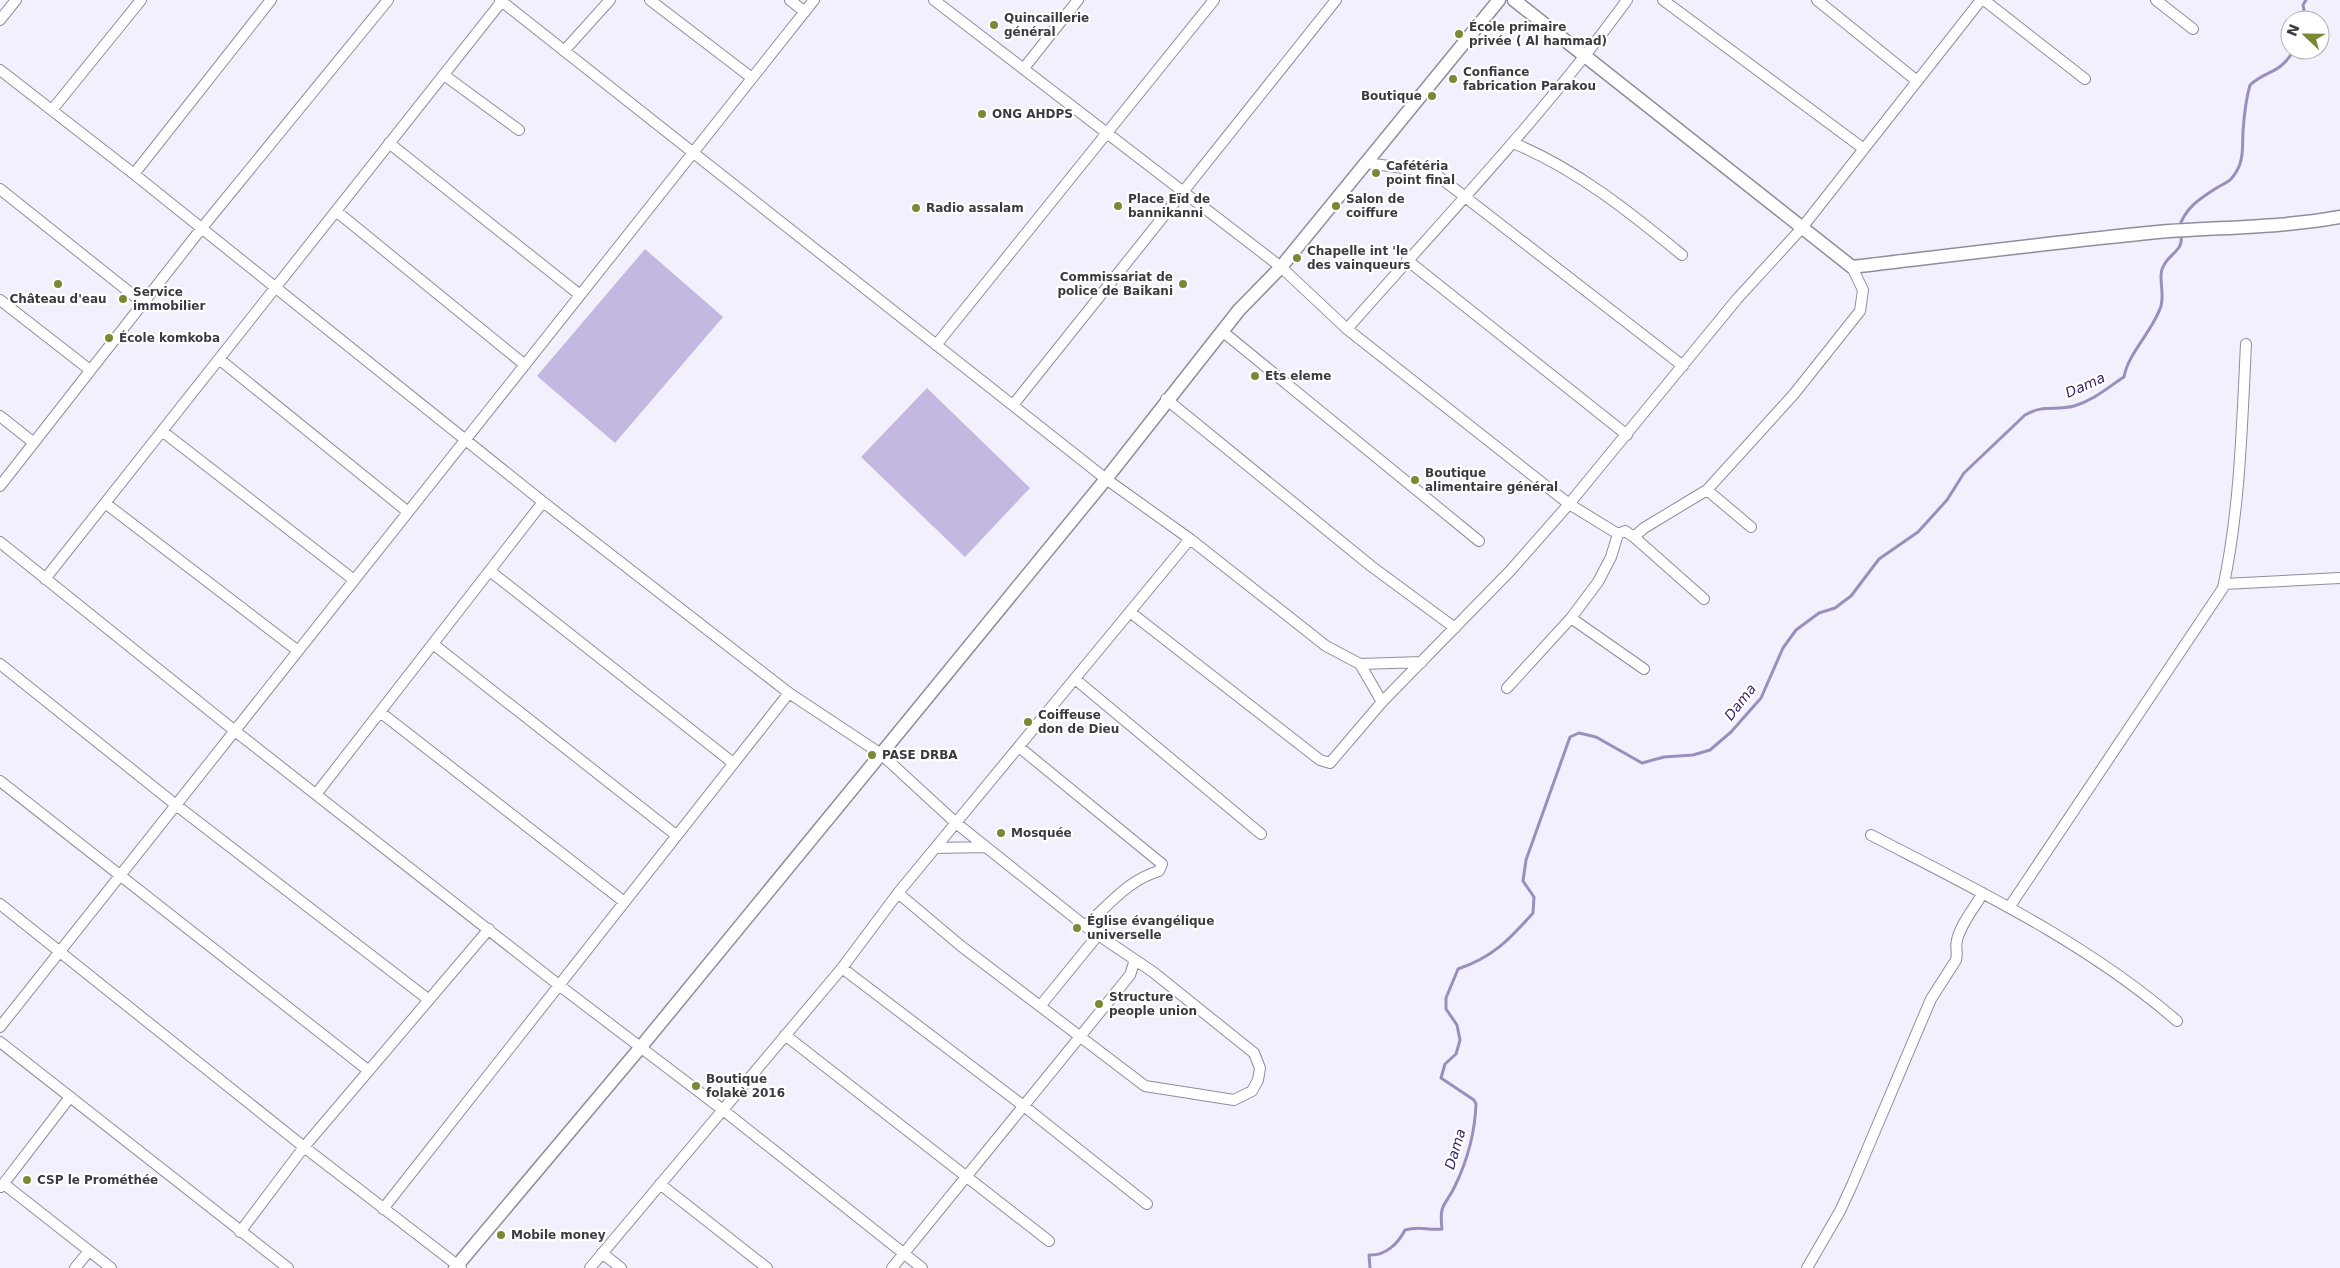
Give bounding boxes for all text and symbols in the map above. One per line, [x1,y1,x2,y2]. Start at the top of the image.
north arrow [2280,10,2330,60]
place label: Quincaillerie général [1004,11,1089,39]
marker: Quincaillerie général [988,19,1000,31]
place label: École primaire privée ( Al hammad) [1469,19,1607,48]
text: N [2283,22,2303,39]
marker: École primaire privée ( Al hammad) [1453,28,1465,40]
place label: Confiance fabrication Parakou [1463,65,1596,93]
marker: Confiance fabrication Parakou [1447,73,1459,85]
place label: Boutique [1361,89,1422,103]
marker: Boutique [1426,90,1438,102]
place label: ONG AHDPS [992,107,1073,121]
marker: ONG AHDPS [976,108,988,120]
place label: Cafétéria point final [1386,159,1455,187]
marker: Cafétéria point final [1370,167,1382,179]
place label: Place Eïd de bannikanni [1128,192,1210,220]
place label: Salon de coiffure [1346,192,1405,220]
marker: Place Eïd de bannikanni [1112,200,1124,212]
marker: Salon de coiffure [1330,200,1342,212]
place label: Radio assalam [926,201,1024,215]
marker: Radio assalam [910,202,922,214]
place label: Chapelle int 'le des vainqueurs [1307,244,1411,272]
marker: Chapelle int 'le des vainqueurs [1291,252,1303,264]
place label: Commissariat de police de Baikani [1058,270,1173,298]
marker: Château d'eau [52,278,64,290]
marker: Commissariat de police de Baikani [1177,278,1189,290]
place label: Service immobilier [133,285,205,313]
place label: Château d'eau [9,292,107,306]
marker: Service immobilier [117,293,129,305]
place label: École komkoba [119,330,220,345]
marker: École komkoba [103,332,115,344]
place label: Ets eleme [1265,369,1331,383]
water label: Dama [2063,369,2107,401]
marker: Ets eleme [1249,370,1261,382]
place label: Boutique alimentaire général [1425,466,1558,494]
marker: Boutique alimentaire général [1409,474,1421,486]
water label: Dama [1721,681,1759,723]
place label: Coiffeuse don de Dieu [1038,708,1119,736]
marker: Coiffeuse don de Dieu [1022,716,1034,728]
place label: PASE DRBA [882,748,958,762]
marker: PASE DRBA [866,749,878,761]
place label: Mosquée [1011,826,1072,840]
marker: Mosquée [995,827,1007,839]
place label: Église évangélique universelle [1087,913,1214,942]
marker: Église évangélique universelle [1071,922,1083,934]
place label: Structure people union [1109,990,1197,1018]
marker: Structure people union [1093,998,1105,1010]
place label: Boutique folakè 2016 [706,1072,785,1100]
marker: Boutique folakè 2016 [690,1080,702,1092]
water label: Dama [1441,1127,1469,1171]
place label: CSP le Prométhée [37,1173,158,1187]
marker: CSP le Prométhée [21,1174,33,1186]
place label: Mobile money [511,1228,606,1242]
marker: Mobile money [495,1229,507,1241]

